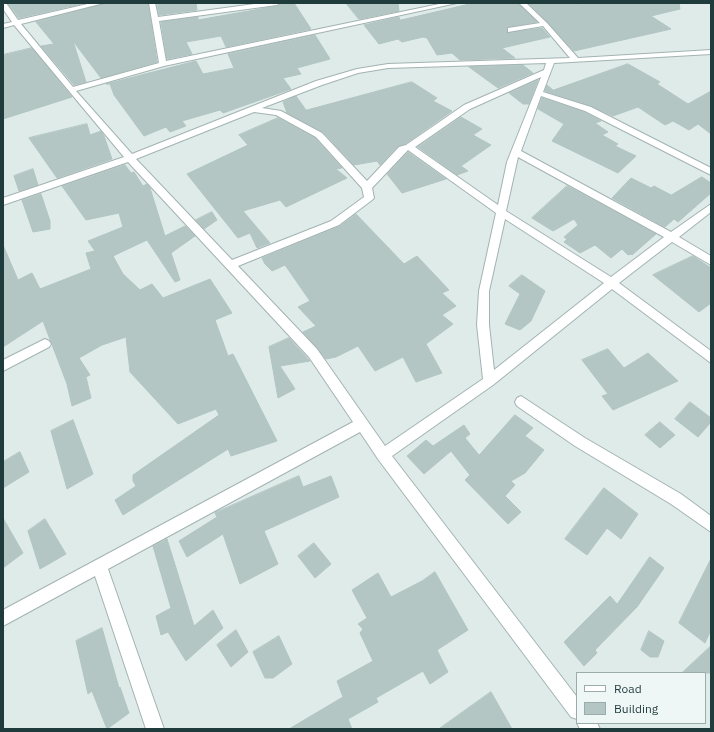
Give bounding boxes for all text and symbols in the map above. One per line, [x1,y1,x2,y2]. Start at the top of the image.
legend [576,672,706,724]
text: Road [614,681,642,696]
text: Building [614,701,658,716]

